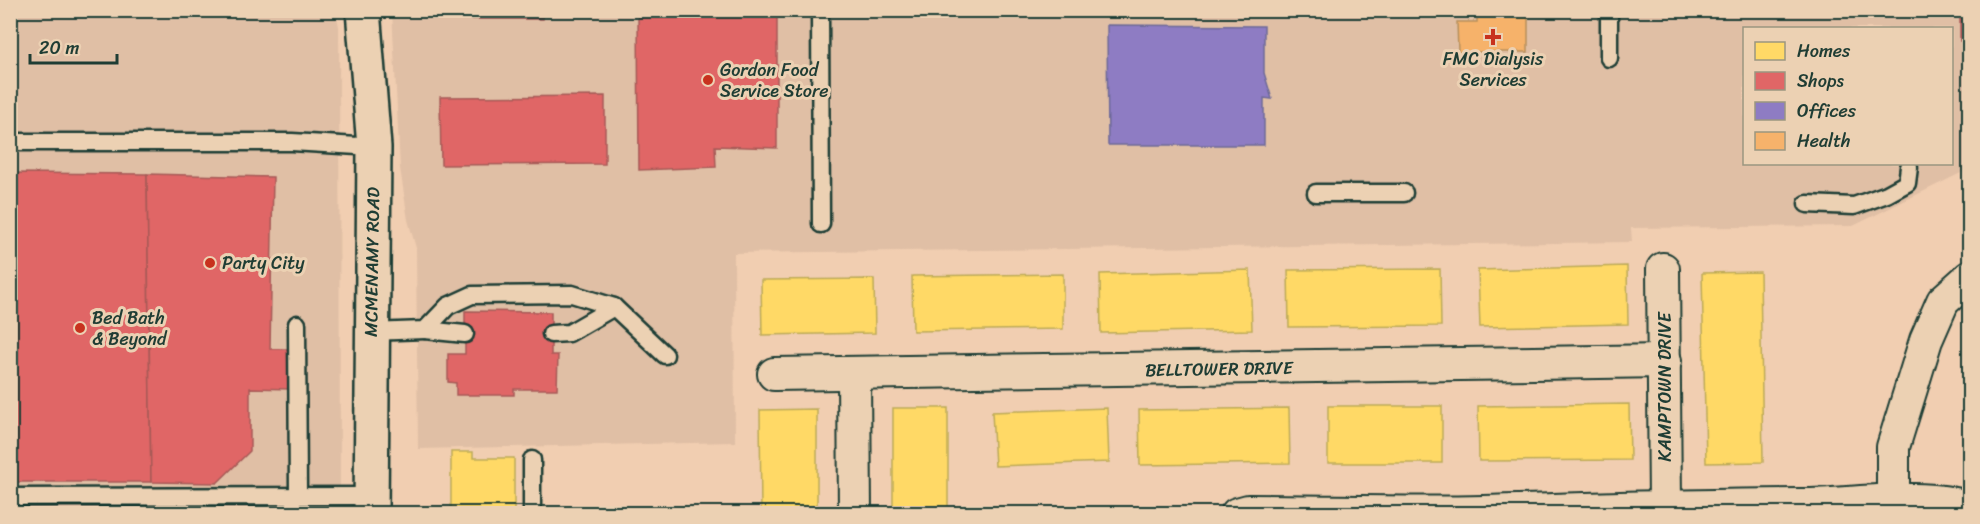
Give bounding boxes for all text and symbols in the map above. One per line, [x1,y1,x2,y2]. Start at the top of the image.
scale bar [30,27,117,65]
legend [1743,27,1953,165]
marker: FMC Dialysis Services [1484,28,1502,46]
text: 20 m [39,32,79,64]
text: Homes [1797,35,1851,67]
place label: FMC Dialysis Services [1443,43,1544,96]
place label: Gordon Food Service Store [720,54,829,107]
text: Shops [1797,65,1844,97]
marker: Gordon Food Service Store [701,73,715,87]
text: Offices [1797,95,1857,127]
text: Health [1797,125,1850,157]
street label: MCMENAMY ROAD [355,187,389,337]
place label: Party City [222,247,305,279]
marker: Party City [203,256,217,270]
place label: Bed Bath & Beyond [92,302,168,355]
street label: KAMPTOWN DRIVE [1649,311,1681,462]
marker: Bed Bath & Beyond [73,321,87,335]
street label: BELLTOWER DRIVE [1145,352,1294,386]

